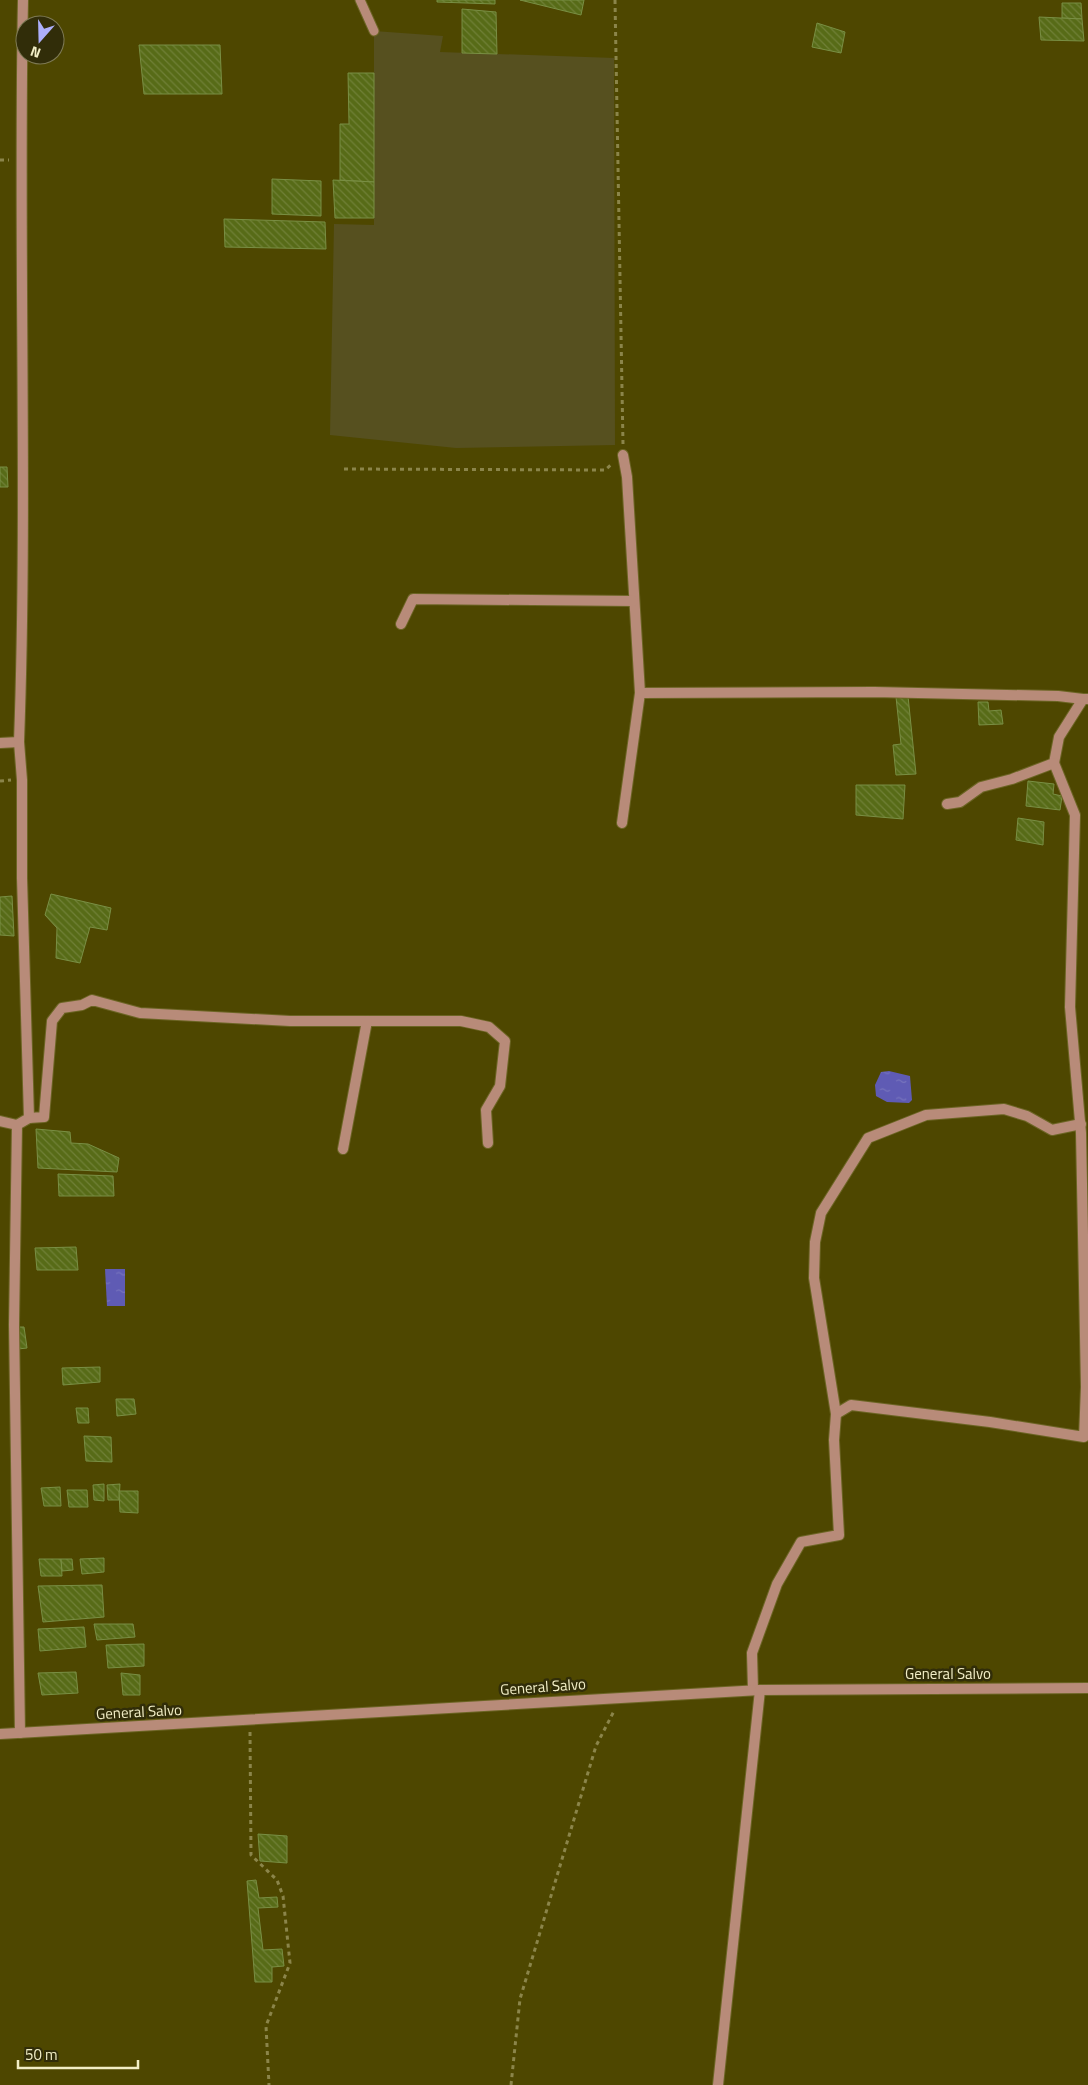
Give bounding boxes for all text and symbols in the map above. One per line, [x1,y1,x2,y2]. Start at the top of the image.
north arrow [15,15,65,65]
text: N [27,41,44,64]
street label: General Salvo [905,1662,991,1685]
street label: General Salvo [499,1672,587,1701]
street label: General Salvo [95,1698,183,1725]
scale bar [18,2038,138,2070]
text: 50 m [25,2043,58,2066]

